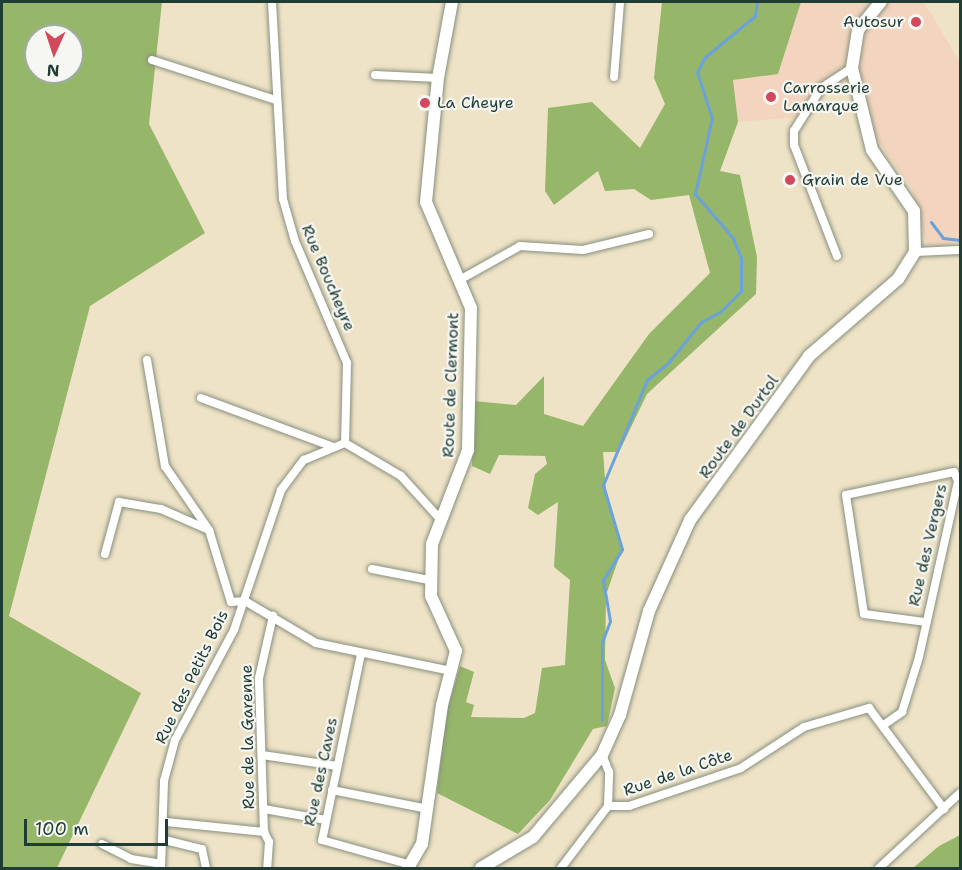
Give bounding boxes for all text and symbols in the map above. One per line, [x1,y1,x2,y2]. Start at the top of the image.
place label: Autosur [843,12,904,32]
marker: Autosur [909,15,923,29]
north arrow [24,24,84,84]
text: N [46,60,60,81]
place label: Carrosserie Lamarque [783,78,870,116]
marker: Carrosserie Lamarque [764,90,778,104]
place label: La Cheyre [437,93,514,113]
marker: La Cheyre [418,96,432,110]
place label: Grain de Vue [802,170,903,190]
marker: Grain de Vue [783,173,797,187]
street label: Rue Boucheyre [297,222,359,334]
street label: Route de Clermont [439,312,463,458]
street label: Route de Durtol [695,372,783,482]
street label: Rue des Vergers [905,482,951,608]
street label: Rue des Petits Bois [151,607,233,747]
street label: Rue de la Garenne [237,664,259,810]
street label: Rue des Caves [300,716,342,828]
street label: Rue de la Côte [621,745,735,801]
scale bar [27,807,171,845]
text: 100 m [35,817,89,841]

